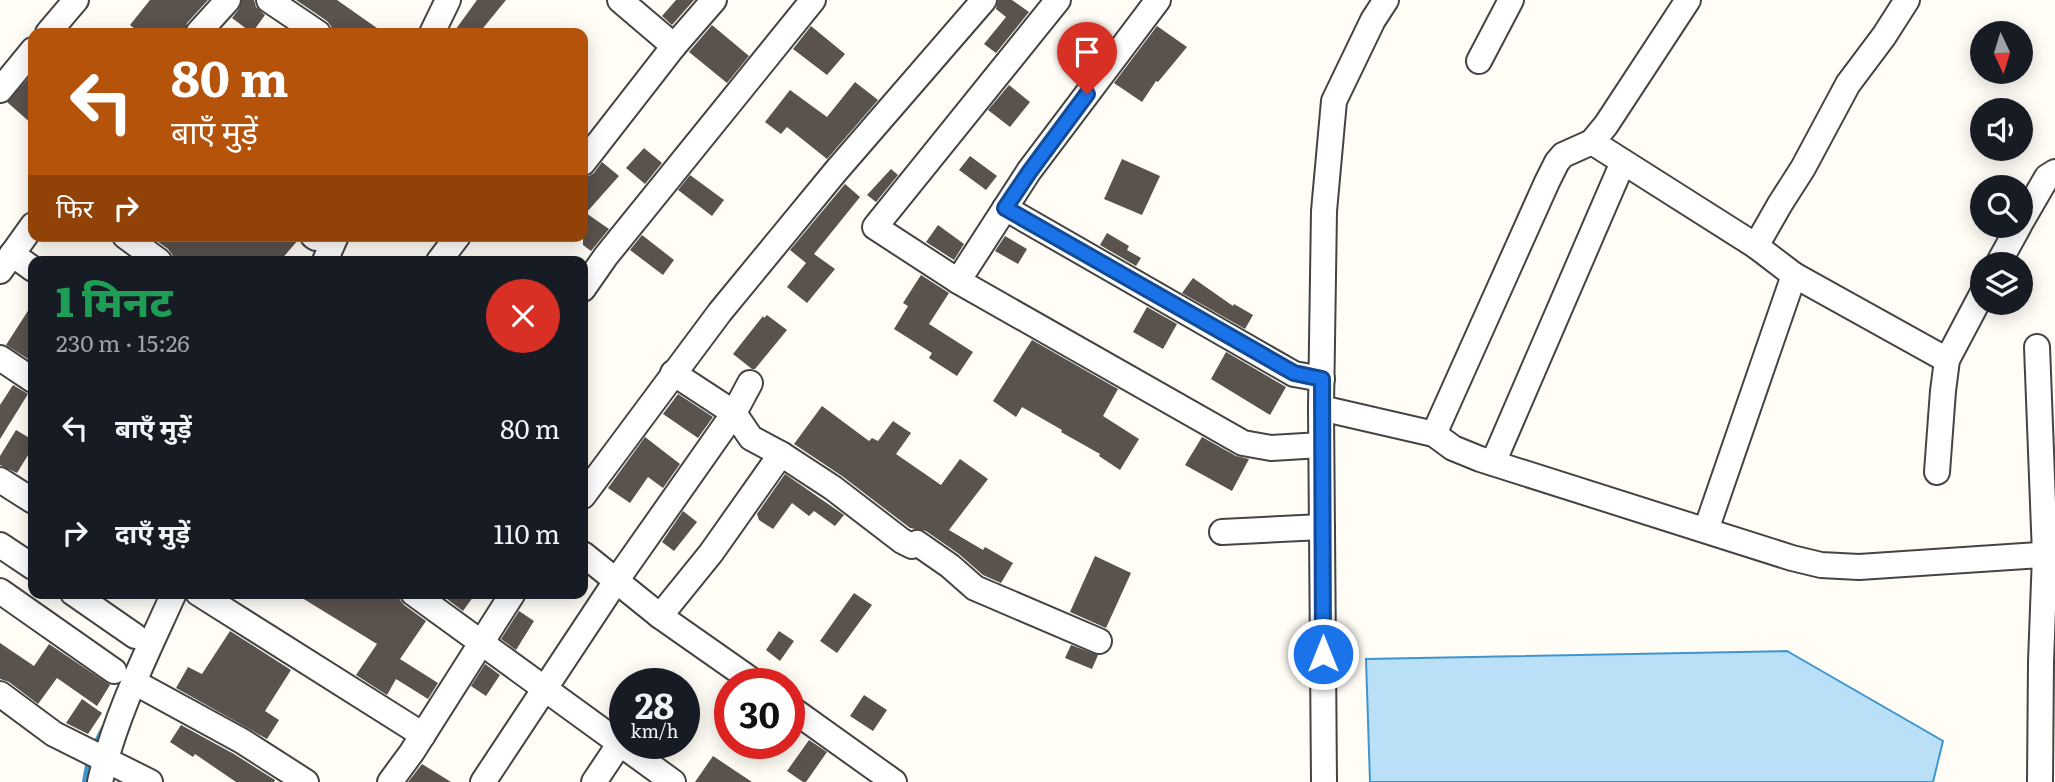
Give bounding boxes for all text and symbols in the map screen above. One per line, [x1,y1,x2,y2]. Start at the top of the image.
north arrow [1970,21,2034,84]
map controls [1970,21,2033,315]
pin [1057,22,1117,94]
icon: arrive [1068,33,1106,71]
text: 80 m [171,39,289,112]
icon: left [56,56,147,147]
button: sound [1970,98,2033,161]
text: बाएँ मुड़ें [171,106,258,154]
button: search [1970,175,2033,238]
text: फिर [56,187,93,226]
icon: right [107,189,145,227]
button: layers [1970,252,2033,315]
text: 1 मिनट [56,268,172,330]
button: close [486,279,560,353]
text: 230 m · 15:26 [56,325,190,359]
text: बाएँ मुड़ें [115,407,192,446]
text: 80 m [500,408,560,447]
icon: left [56,409,94,447]
text: दाएँ मुड़ें [115,512,190,551]
text: 110 m [493,513,560,552]
icon: right [56,514,94,552]
position arrow [1286,617,1360,691]
speed limit sign: 30 [714,668,805,759]
text: 28 [635,678,674,730]
text: km/h [631,717,678,744]

